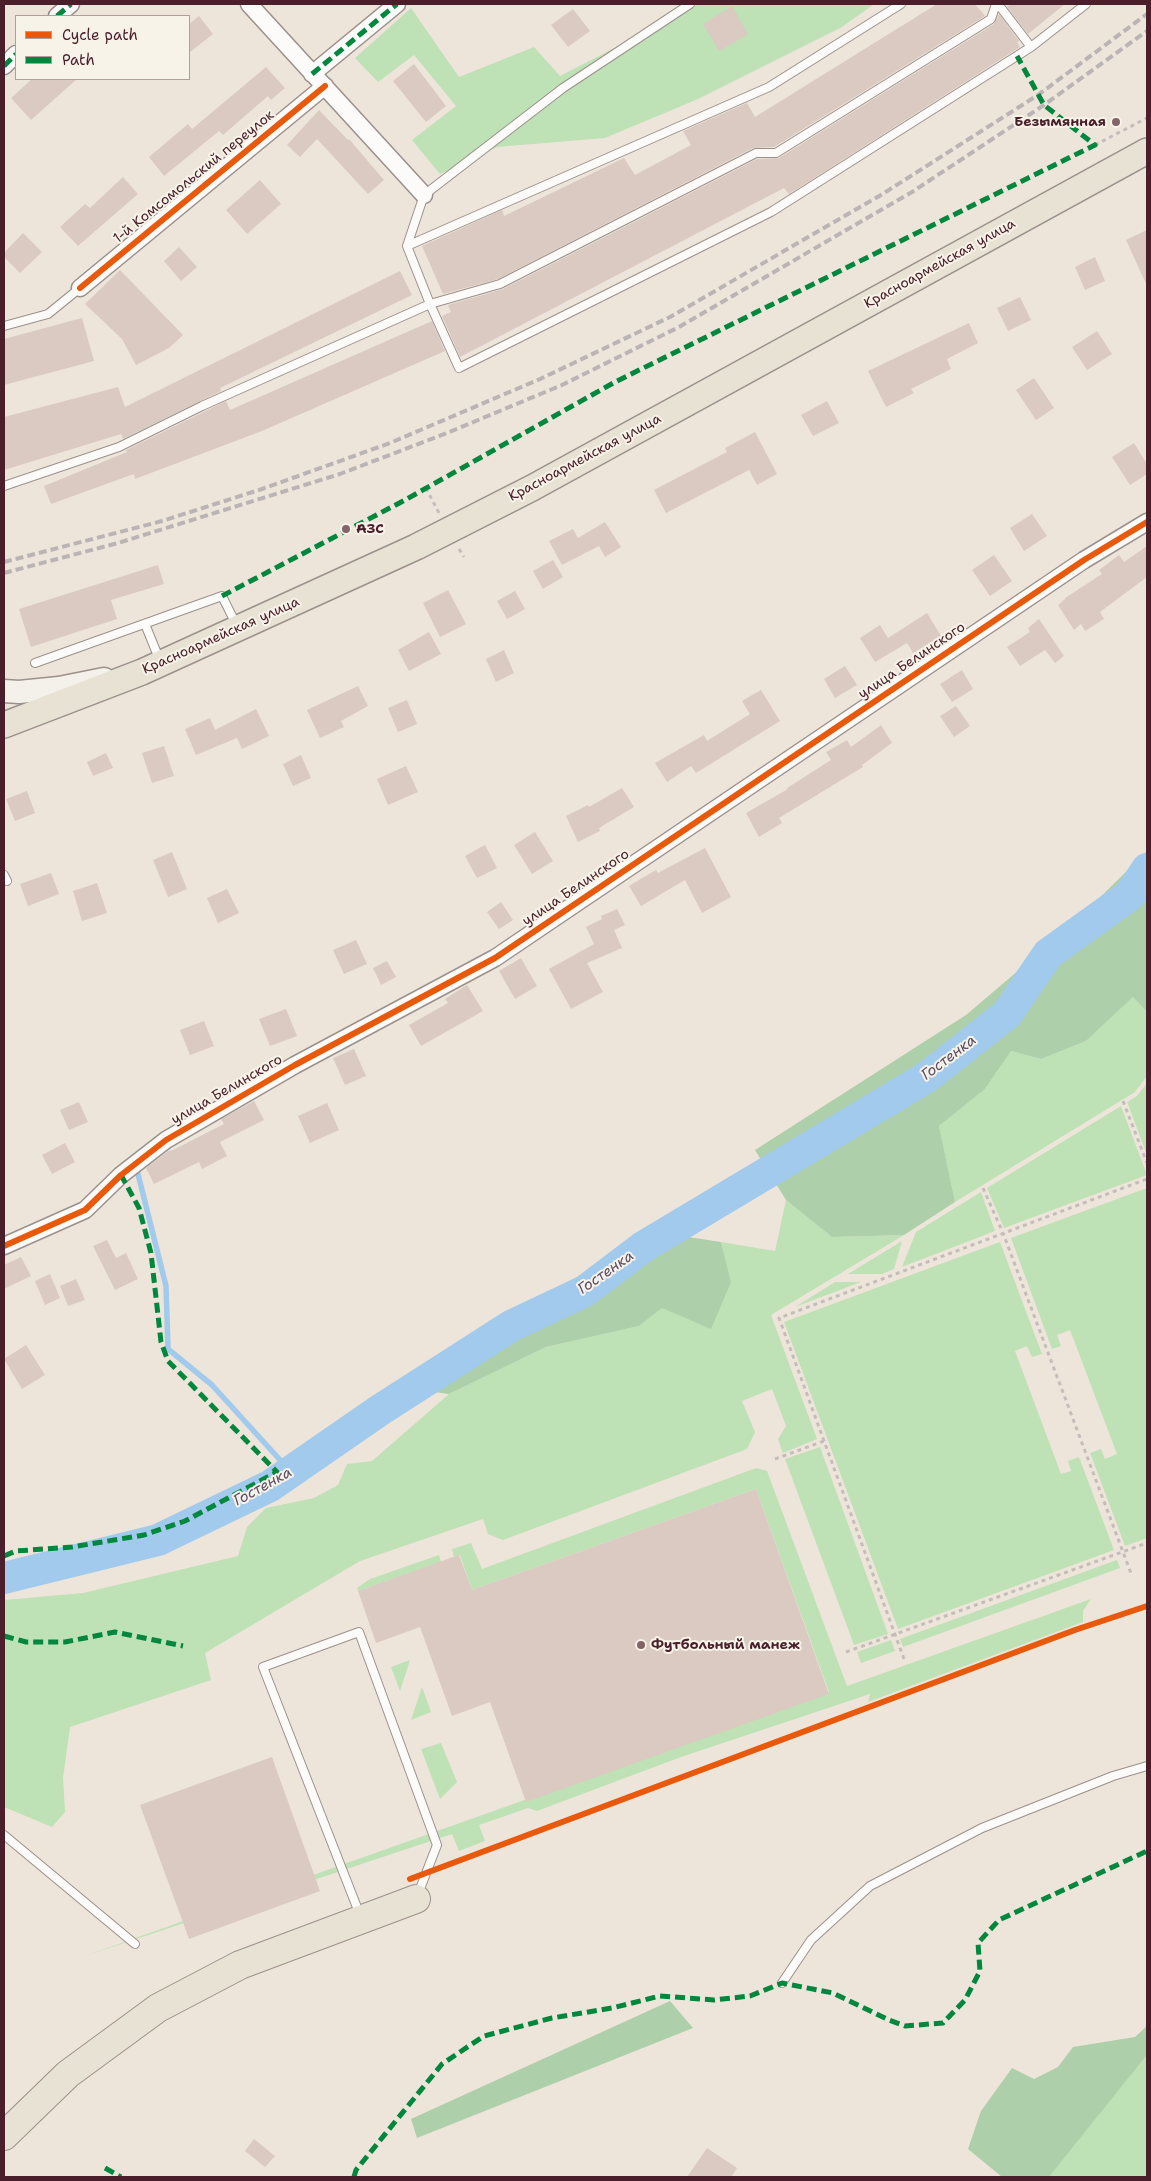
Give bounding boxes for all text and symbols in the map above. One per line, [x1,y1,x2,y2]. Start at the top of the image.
legend [15,15,190,80]
text: Cycle path [62,25,138,45]
text: Path [62,50,95,70]
street label: 1-й Комсомольский переулок [110,107,278,247]
place label: Безымянная [1014,114,1106,130]
marker: Безымянная [1110,116,1122,128]
street label: Красноармейская улица [861,215,1019,313]
street label: Красноармейская улица [506,411,664,505]
place label: АЗС [356,521,384,537]
marker: АЗС [340,523,352,535]
street label: Красноармейская улица [140,594,302,678]
street label: улица Белинского [855,619,969,703]
street label: улица Белинского [519,846,633,930]
water label: Гостенка [918,1032,980,1084]
street label: улица Белинского [169,1051,285,1129]
water label: Гостенка [575,1247,637,1299]
water label: Гостенка [231,1464,295,1510]
place label: Футбольный манеж [651,1637,800,1653]
marker: Футбольный манеж [635,1639,647,1651]

